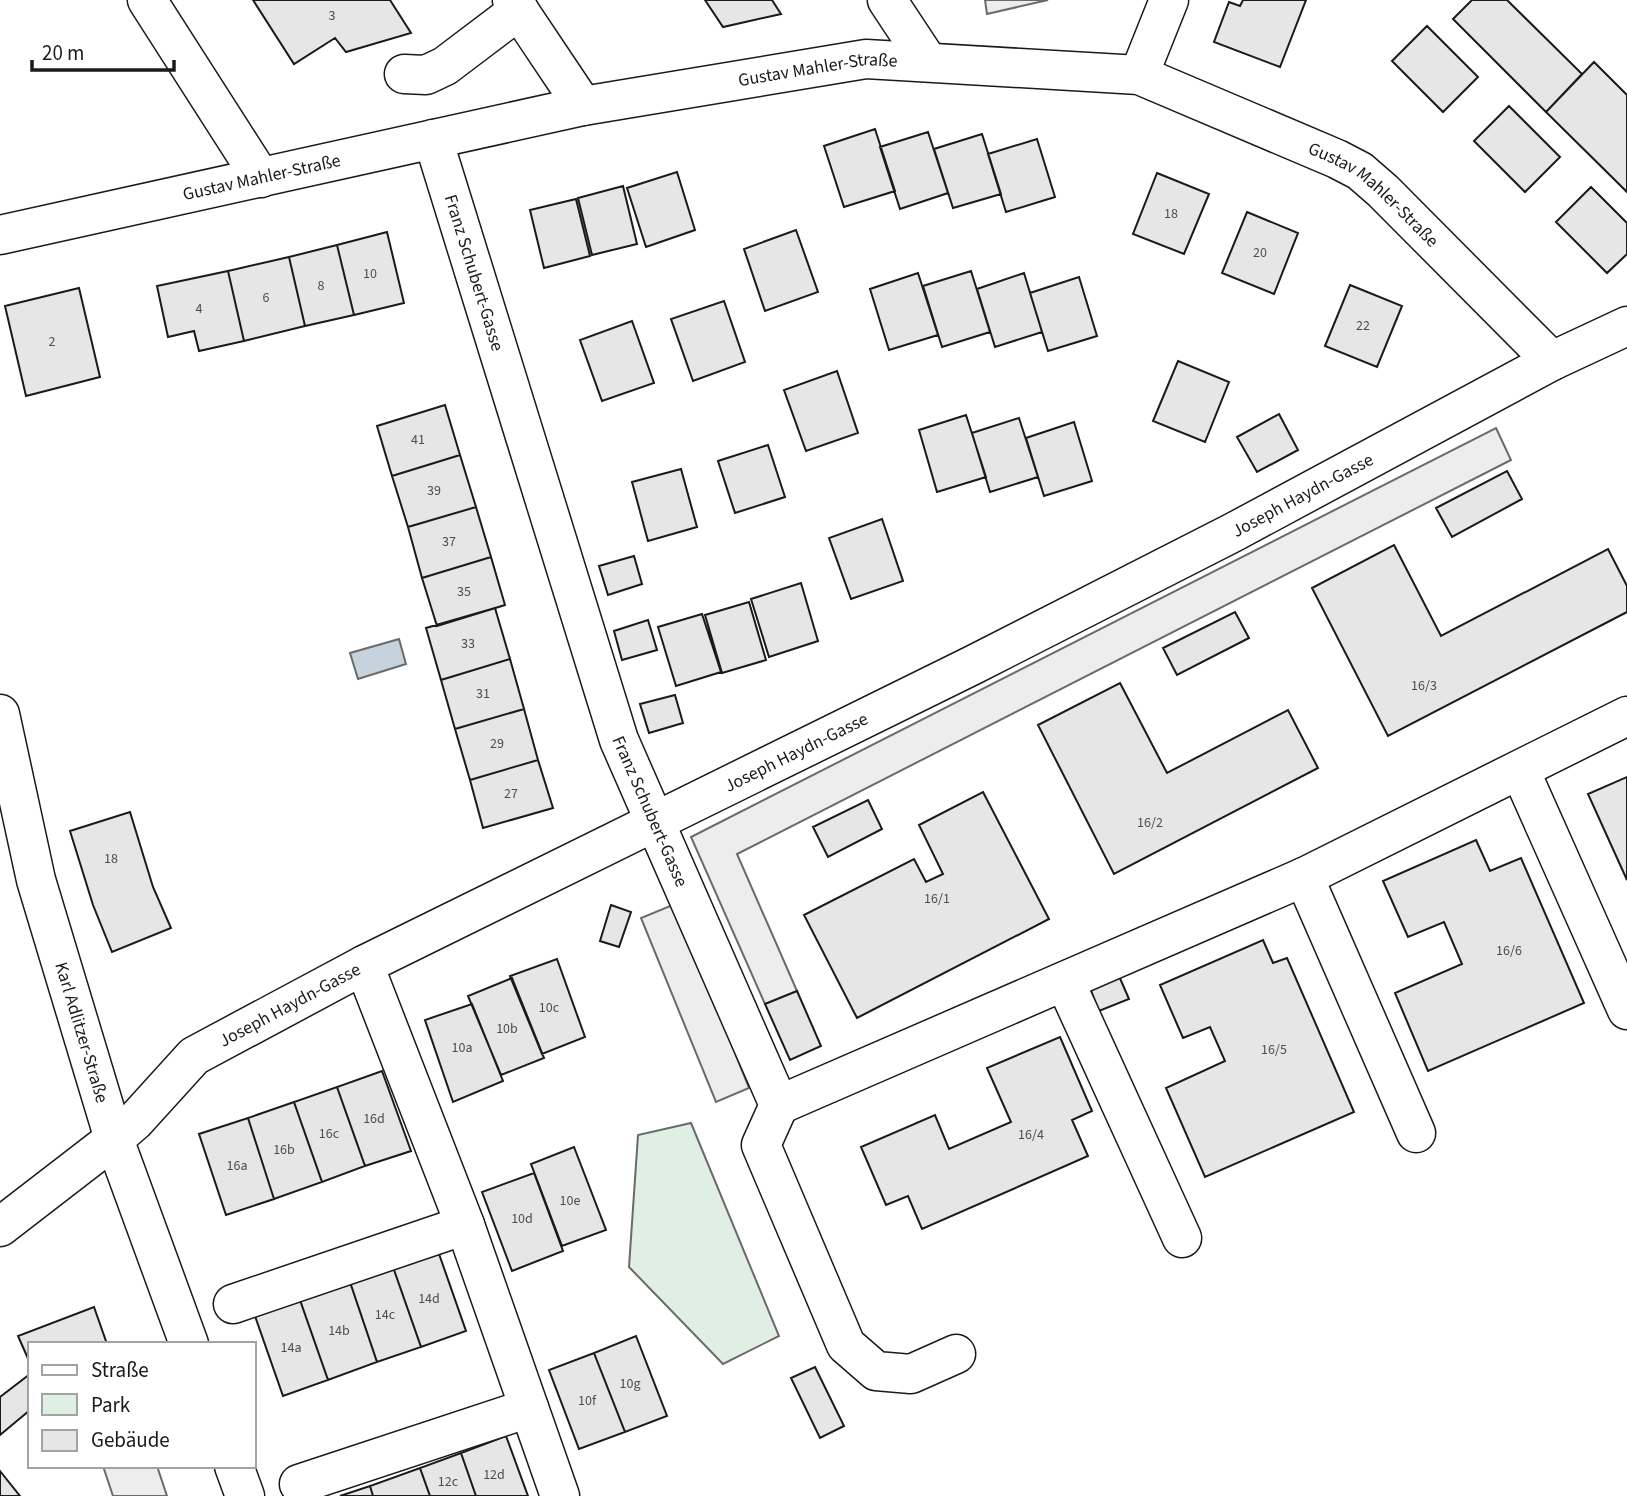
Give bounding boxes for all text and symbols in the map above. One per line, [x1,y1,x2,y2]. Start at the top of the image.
house number: 3 [329,6,336,26]
scale bar [32,28,173,72]
text: 20 m [42,38,84,68]
street label: Gustav Mahler-Straße [736,46,898,93]
street label: Gustav Mahler-Straße [1304,136,1444,253]
street label: Gustav Mahler-Straße [180,147,343,207]
street label: Franz Schubert-Gasse [438,191,510,354]
house number: 18 [1164,204,1178,224]
house number: 20 [1253,243,1267,263]
house number: 10 [363,264,377,284]
house number: 8 [318,276,325,296]
house number: 6 [263,288,270,308]
house number: 4 [196,299,203,319]
house number: 22 [1356,316,1370,336]
house number: 2 [49,332,56,352]
house number: 41 [411,430,425,450]
street label: Joseph Haydn-Gasse [1227,447,1378,543]
house number: 39 [427,481,441,501]
house number: 37 [442,532,456,552]
house number: 35 [457,582,471,602]
house number: 33 [461,634,475,654]
house number: 16/3 [1411,676,1437,696]
house number: 31 [476,684,490,704]
street label: Joseph Haydn-Gasse [720,706,872,798]
street label: Franz Schubert-Gasse [606,732,694,891]
house number: 29 [490,734,504,754]
house number: 27 [504,784,518,804]
house number: 16/2 [1137,813,1163,833]
house number: 18 [104,849,118,869]
house number: 16/1 [924,889,950,909]
house number: 16/6 [1496,941,1522,961]
street label: Joseph Haydn-Gasse [215,957,365,1053]
street label: Karl Adlitzer-Straße [49,959,115,1106]
house number: 10c [539,998,560,1018]
house number: 10b [496,1019,518,1039]
house number: 10a [452,1038,472,1058]
house number: 16/5 [1261,1040,1287,1060]
house number: 16d [363,1109,385,1129]
house number: 16c [319,1124,340,1144]
house number: 16/4 [1018,1125,1044,1145]
house number: 16b [273,1140,295,1160]
house number: 16a [227,1156,247,1176]
house number: 10e [560,1191,580,1211]
house number: 10d [511,1209,533,1229]
house number: 14d [418,1289,440,1309]
house number: 14c [375,1305,396,1325]
house number: 14b [328,1321,350,1341]
house number: 14a [281,1338,301,1358]
legend [28,1342,256,1468]
text: Straße [91,1355,149,1385]
house number: 10g [620,1374,640,1394]
text: Park [91,1390,131,1420]
house number: 10f [578,1391,597,1411]
text: Gebäude [91,1425,170,1455]
house number: 12d [483,1465,505,1485]
house number: 12c [438,1472,459,1492]

